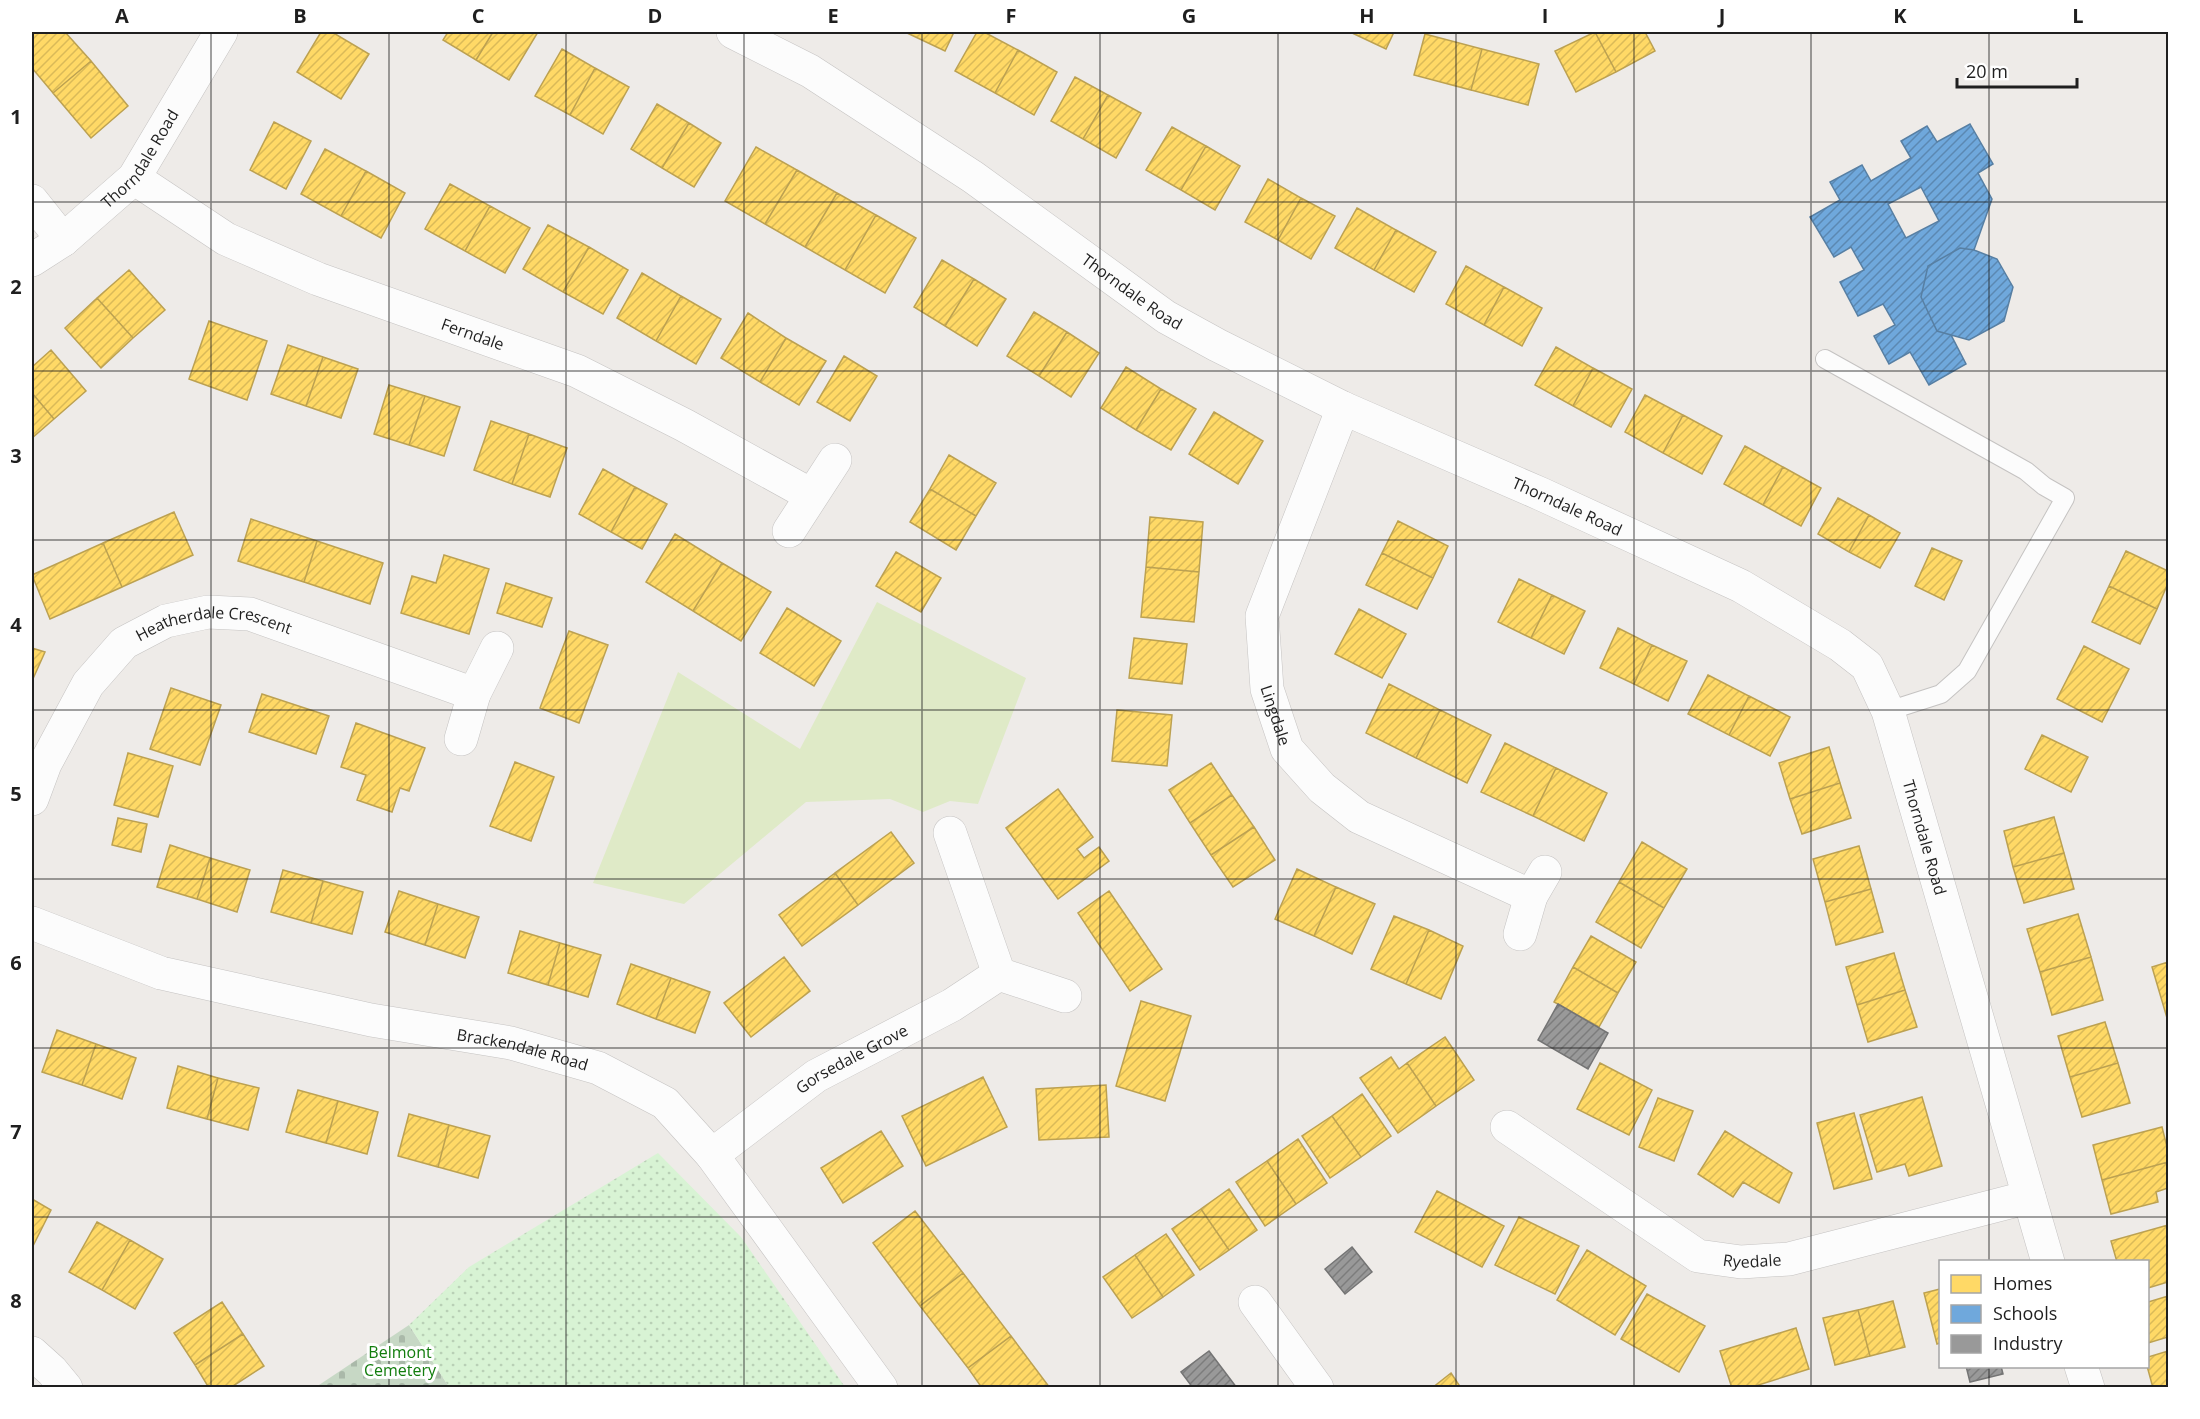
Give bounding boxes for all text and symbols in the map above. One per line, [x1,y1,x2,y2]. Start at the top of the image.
text: A [115,2,129,29]
text: B [293,2,307,29]
text: C [472,2,485,29]
text: D [648,2,662,29]
text: E [827,2,839,29]
text: F [1006,2,1016,29]
text: G [1182,2,1196,29]
text: H [1359,2,1375,29]
text: I [1542,2,1548,29]
text: J [1717,2,1725,29]
text: K [1893,2,1907,29]
text: L [2072,2,2084,29]
scale bar [1957,51,2077,89]
text: 20 m [1966,59,2008,83]
text: 1 [10,103,22,130]
street label: Thorndale Road [96,105,183,213]
street label: Thorndale Road [1077,248,1186,335]
text: 2 [10,273,22,300]
street label: Ferndale [438,313,507,355]
text: 3 [10,442,22,469]
street label: Thorndale Road [1509,472,1626,541]
street label: Heatherdale Crescent [132,601,295,646]
text: 4 [10,611,22,638]
street label: Lingdale [1255,682,1296,748]
street label: Thorndale Road [1898,777,1952,897]
text: 5 [10,780,22,807]
text: 6 [10,949,22,976]
street label: Gorsedale Grove [791,1019,911,1099]
street label: Brackendale Road [455,1023,591,1076]
text: 7 [10,1118,22,1145]
street label: Ryedale [1721,1249,1782,1273]
legend [1939,1260,2149,1368]
text: Homes [1993,1271,2052,1295]
text: 8 [10,1287,22,1314]
text: Schools [1993,1301,2057,1325]
text: Industry [1993,1331,2063,1355]
park label: Belmont Cemetery [364,1341,437,1381]

